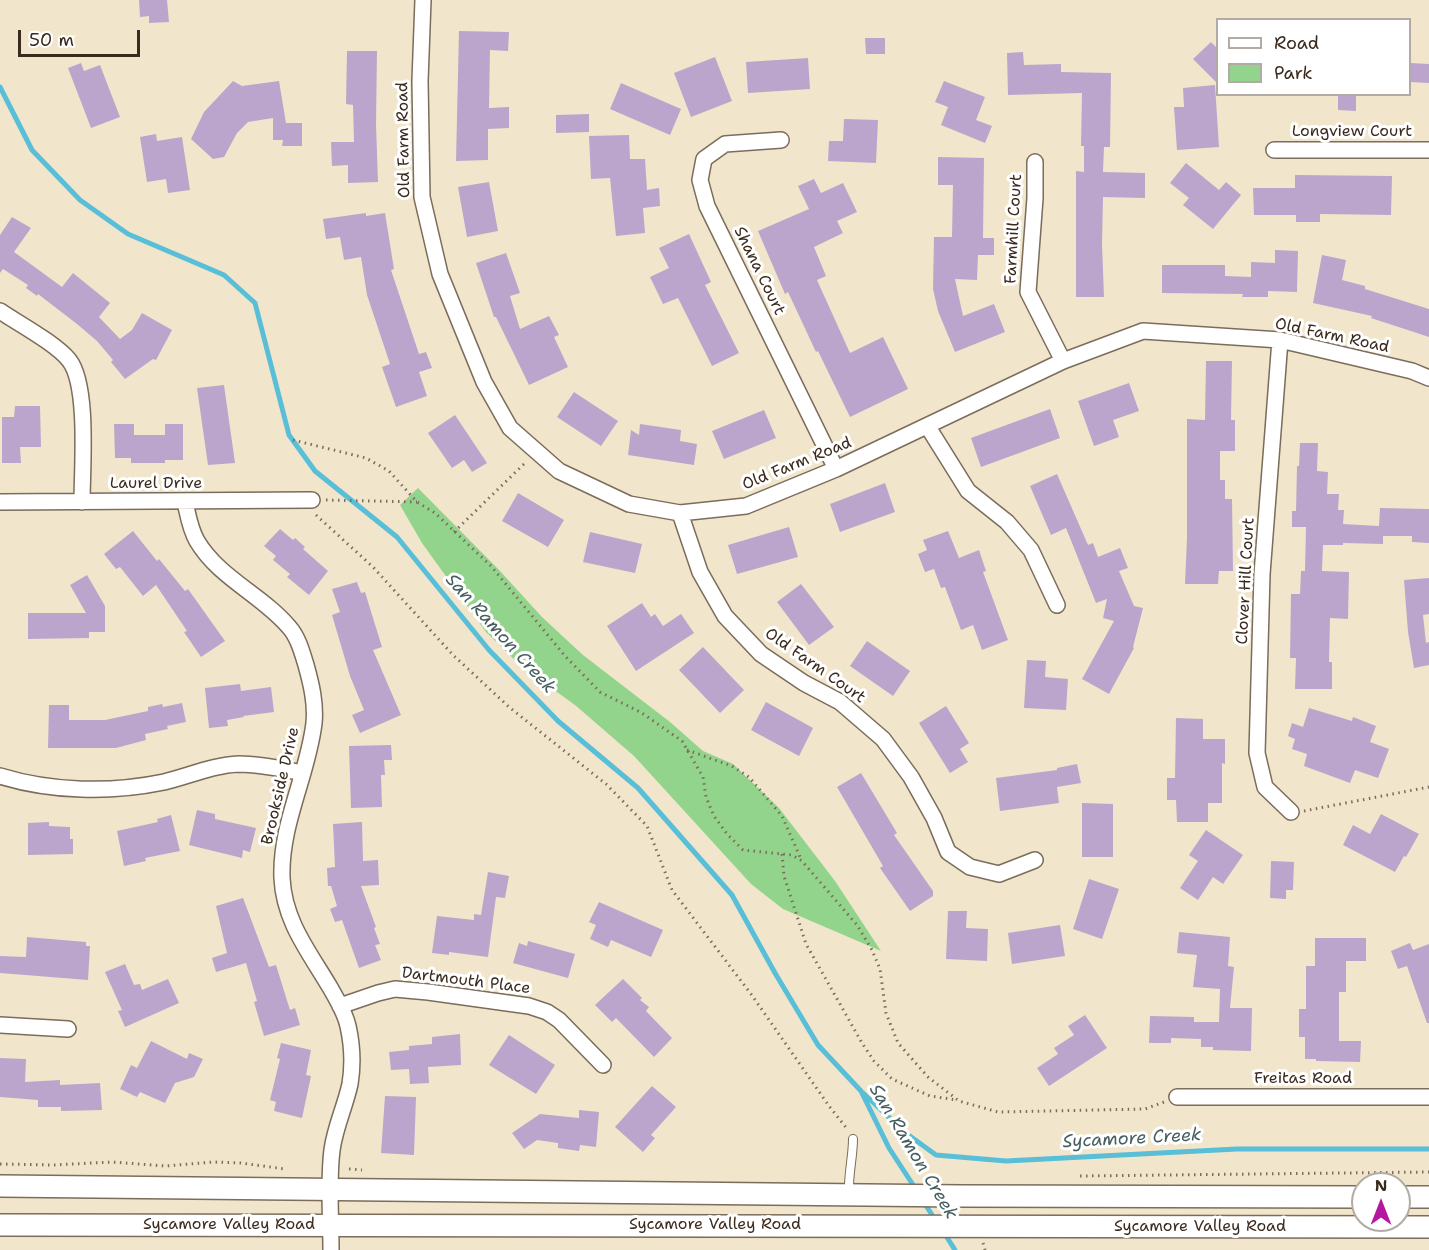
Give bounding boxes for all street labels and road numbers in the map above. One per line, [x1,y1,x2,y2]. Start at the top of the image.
street label: Old Farm Road [393,82,415,198]
street label: Longview Court [1292,122,1412,142]
street label: Farmhill Court [1002,173,1026,285]
street label: Shana Court [729,224,789,318]
street label: Old Farm Road [1273,315,1391,357]
street label: Old Farm Road [740,433,854,495]
street label: Laurel Drive [110,474,202,494]
street label: Clover Hill Court [1233,517,1259,645]
street label: Old Farm Court [761,624,869,708]
street label: Brookside Drive [258,725,304,847]
street label: Dartmouth Place [401,964,531,998]
street label: Freitas Road [1254,1069,1352,1089]
street label: Sycamore Valley Road [143,1215,315,1235]
street label: Sycamore Valley Road [629,1215,801,1235]
street label: Sycamore Valley Road [1114,1217,1286,1237]

